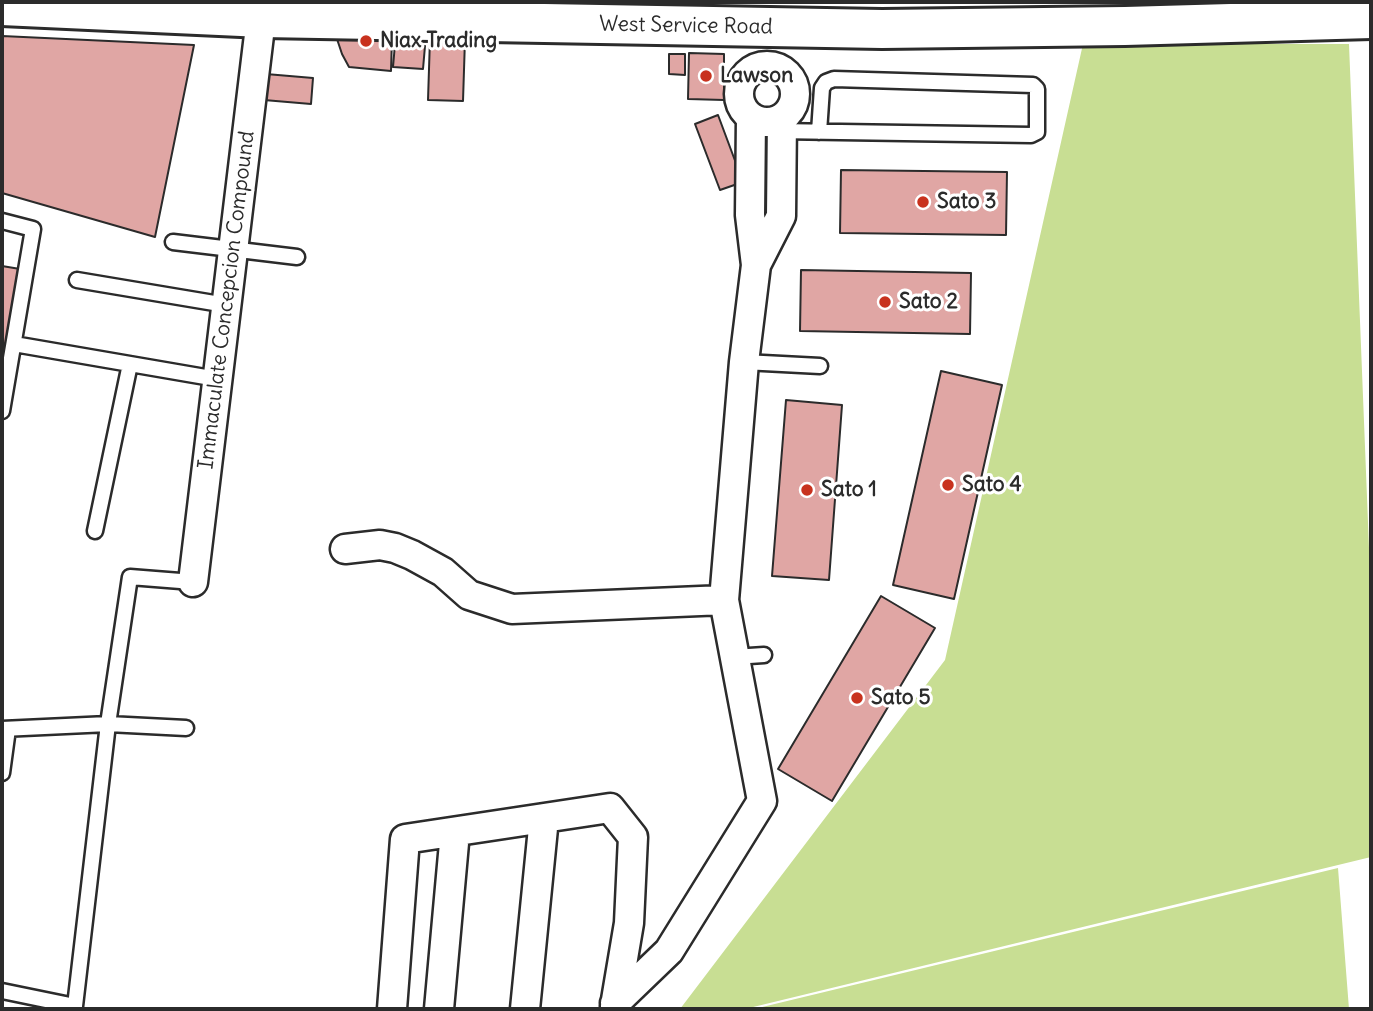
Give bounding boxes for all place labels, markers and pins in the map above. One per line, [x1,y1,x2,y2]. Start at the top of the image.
place label: Niax Trading [380,28,497,54]
marker: Niax Trading [358,33,374,49]
place label: Lawson [720,63,793,89]
marker: Lawson [698,68,714,84]
place label: Sato 3 [937,189,996,215]
marker: Sato 3 [915,194,931,210]
place label: Sato 2 [899,289,958,315]
marker: Sato 2 [877,294,893,310]
place label: Sato 4 [962,472,1022,498]
place label: Sato 1 [821,477,877,503]
marker: Sato 4 [940,477,956,493]
marker: Sato 1 [799,482,815,498]
place label: Sato 5 [871,685,931,711]
marker: Sato 5 [849,690,865,706]

